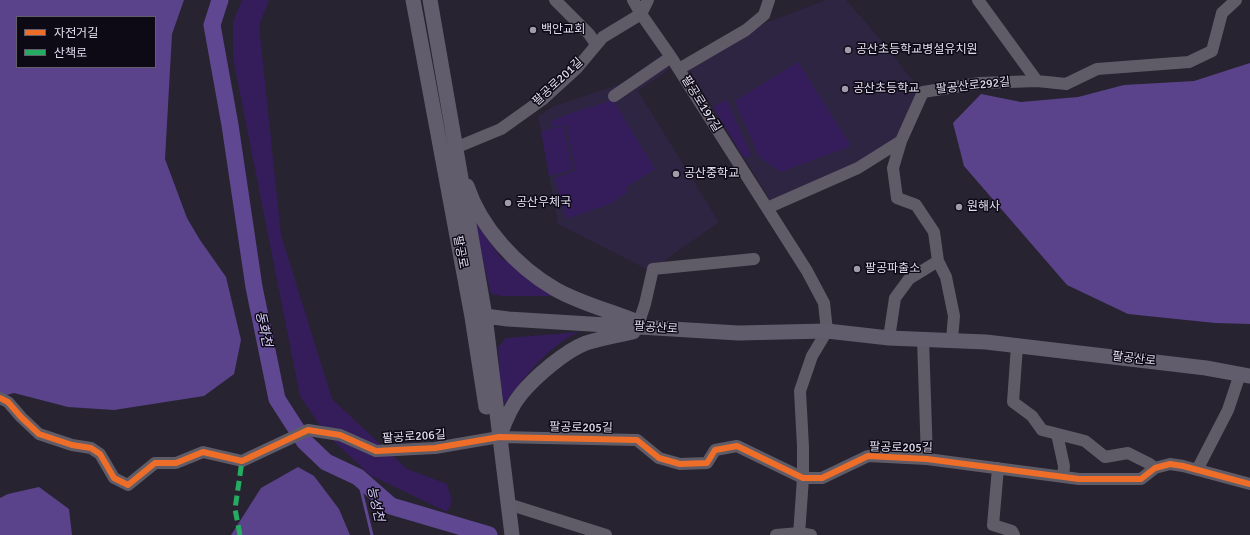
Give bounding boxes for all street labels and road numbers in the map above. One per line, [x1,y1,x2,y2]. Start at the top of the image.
street label: 팔공로201길 [530,55,586,109]
street label: 팔공로197길 [678,73,724,135]
street label: 팔공산로292길 [935,75,1011,97]
street label: 팔공로 [450,234,470,270]
street label: 팔공산로 [633,319,679,337]
street label: 팔공산로 [1111,349,1157,369]
street label: 팔공로205길 [549,420,613,436]
street label: 팔공로206길 [382,428,446,446]
street label: 팔공로205길 [869,440,933,456]

